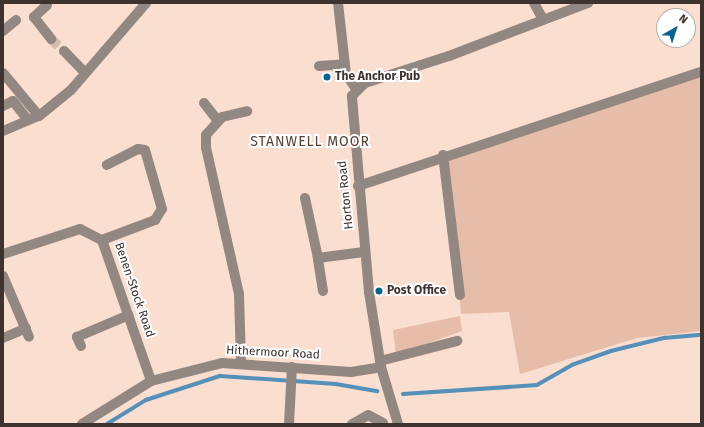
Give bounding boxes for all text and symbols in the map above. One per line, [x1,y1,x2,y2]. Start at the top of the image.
north arrow [656,8,696,48]
text: N [676,12,690,26]
place label: The Anchor Pub [335,70,420,84]
marker: The Anchor Pub [322,72,332,82]
district label: STANWELL MOOR [250,134,370,150]
street label: Horton Road [335,160,357,230]
street label: Benen-Stock Road [111,241,157,339]
place label: Post Office [387,284,446,298]
marker: Post Office [374,286,384,296]
street label: Hithermoor Road [226,343,320,363]

